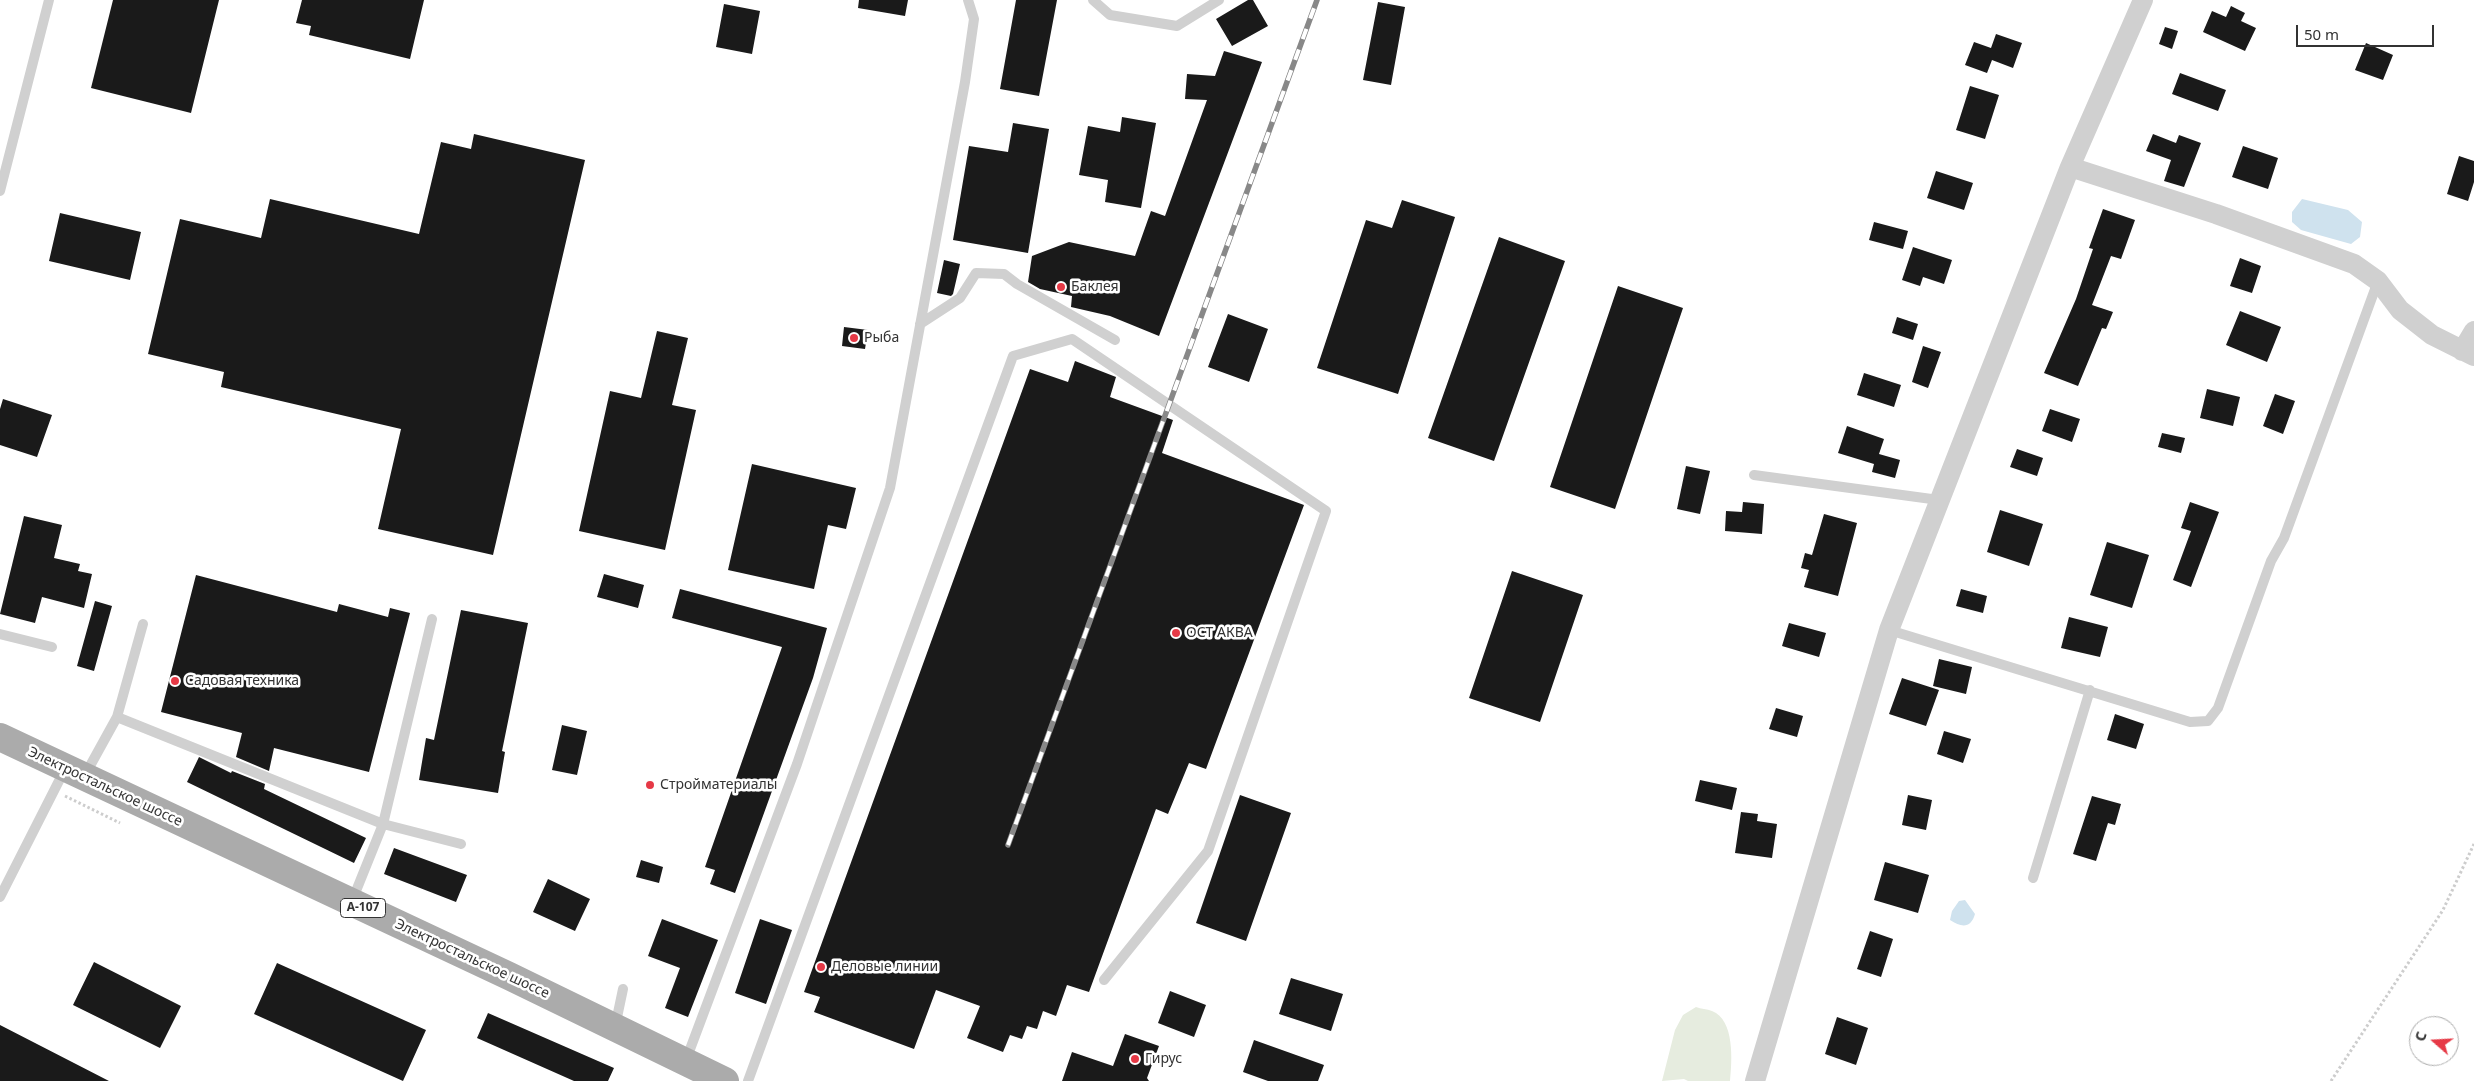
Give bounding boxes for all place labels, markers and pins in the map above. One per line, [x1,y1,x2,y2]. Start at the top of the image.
place label: Баклея [1071,279,1119,295]
marker: Баклея [1055,281,1067,293]
place label: Рыба [864,330,899,346]
marker: Рыба [848,332,860,344]
place label: ОСТ АКВА [1186,625,1253,641]
marker: ОСТ АКВА [1170,627,1182,639]
place label: Садовая техника [185,673,299,689]
marker: Садовая техника [169,675,181,687]
place label: Стройматериалы [660,777,777,793]
marker: Стройматериалы [644,779,656,791]
place label: Деловые линии [831,959,938,975]
marker: Деловые линии [815,961,827,973]
place label: Гирус [1145,1051,1182,1067]
marker: Гирус [1129,1053,1141,1065]

